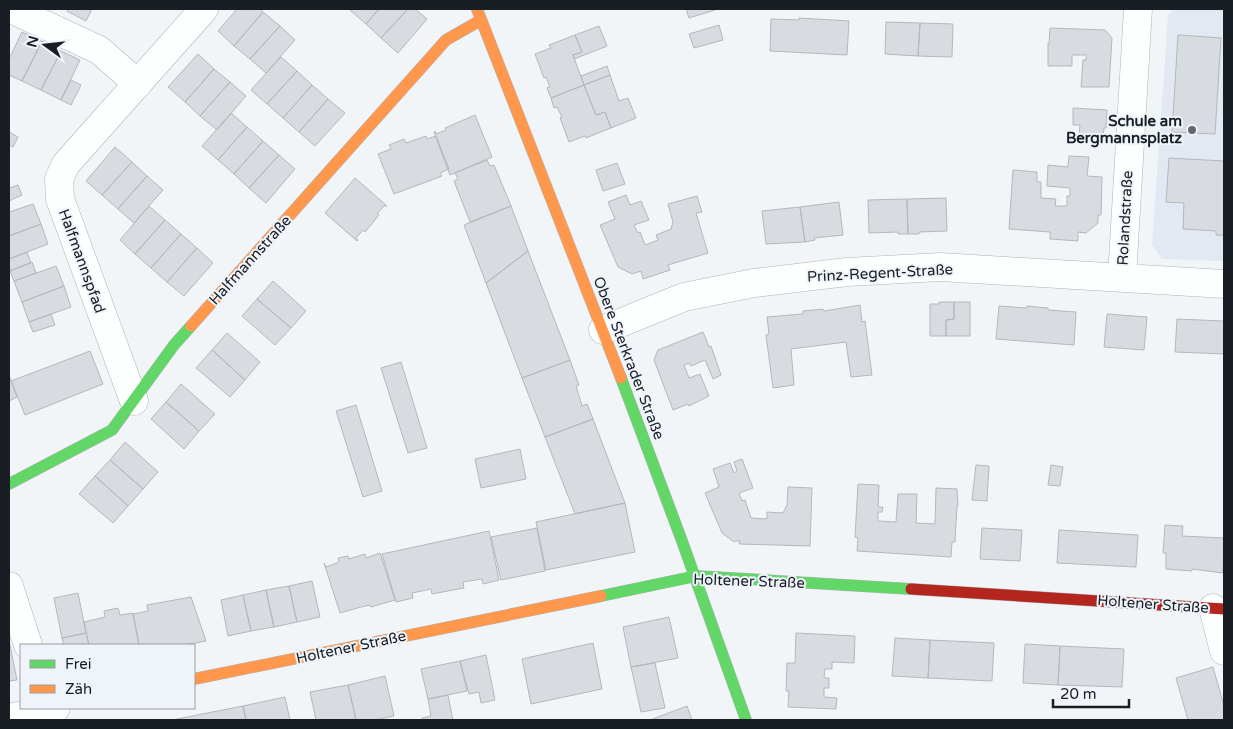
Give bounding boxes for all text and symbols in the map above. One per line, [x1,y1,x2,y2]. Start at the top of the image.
north arrow [20,20,70,70]
text: N [23,34,43,49]
place label: Schule am Bergmannsplatz [1066,112,1183,148]
marker: Schule am Bergmannsplatz [1186,124,1198,136]
street label: Rolandstraße [1114,170,1136,266]
street label: Halfmannspfad [55,206,109,316]
street label: Halfmannstraße [205,211,295,309]
street label: Prinz-Regent-Straße [807,260,953,286]
street label: Obere Sterkrader Straße [590,274,668,442]
street label: Holtener Straße [693,570,805,592]
street label: Holtener Straße [1097,591,1209,617]
street label: Holtener Straße [294,627,408,667]
legend [20,644,195,709]
text: Frei [65,655,91,673]
scale bar [1053,676,1129,708]
text: Zäh [65,680,92,698]
text: 20 m [1060,685,1097,703]

